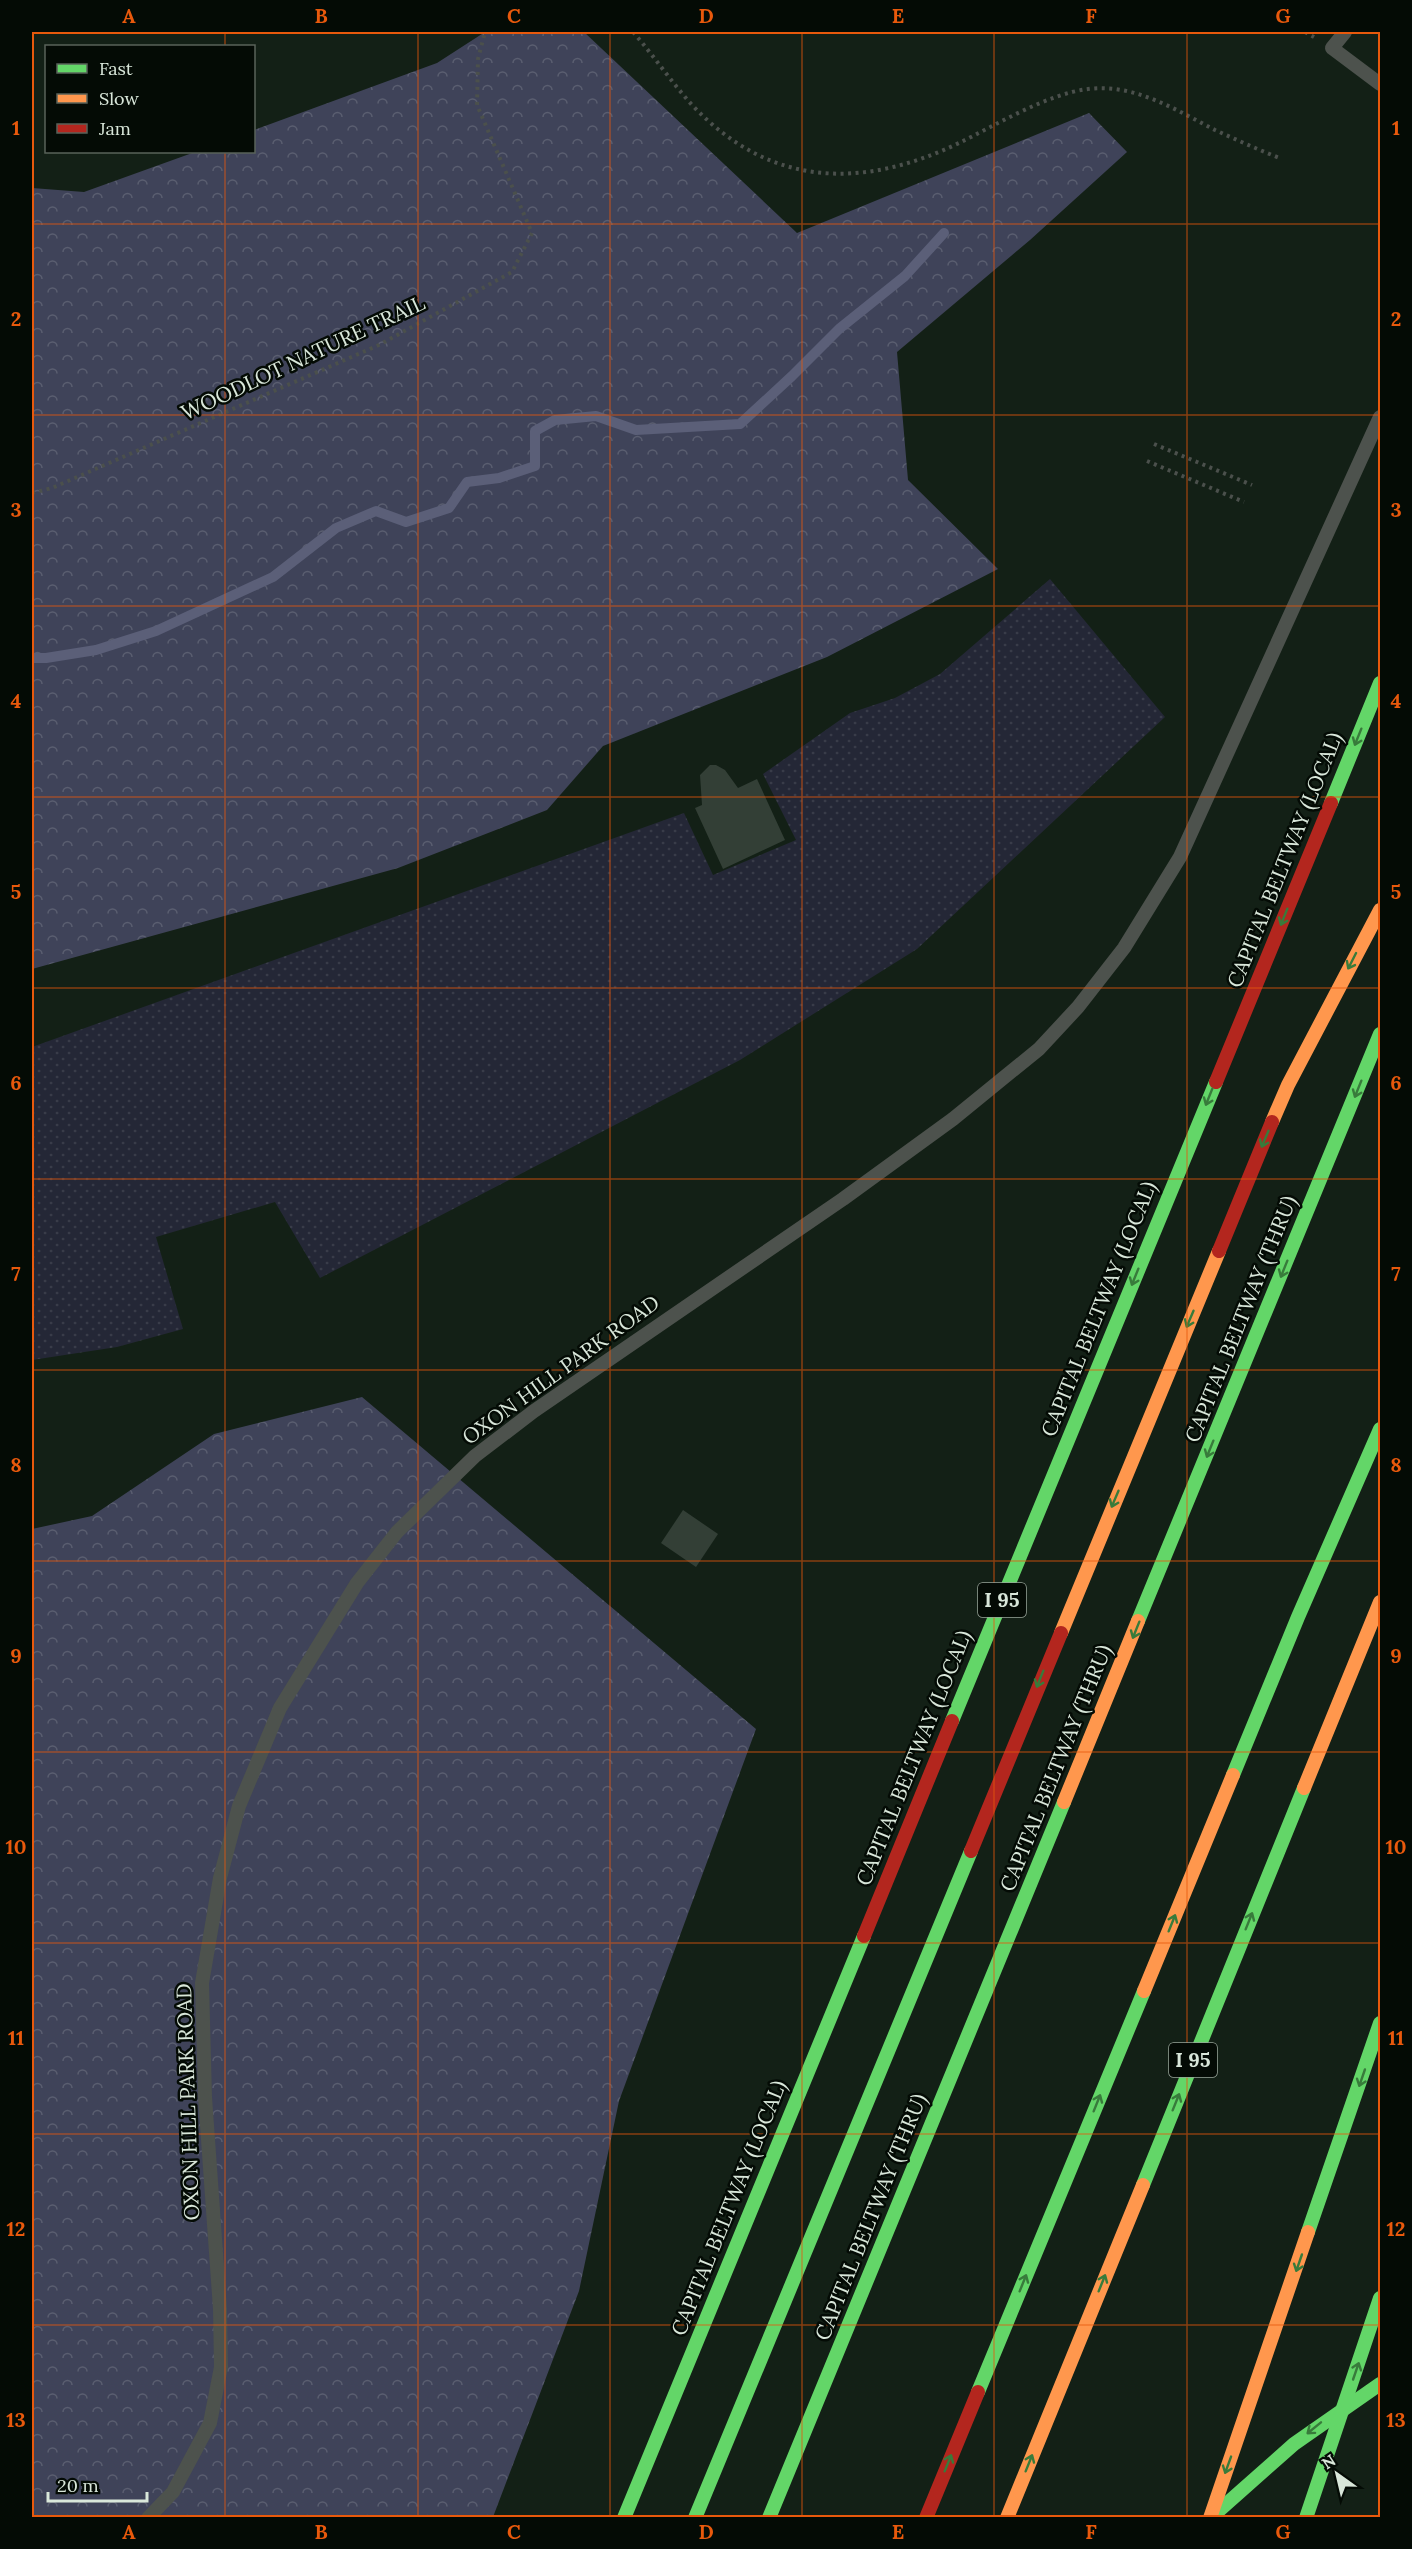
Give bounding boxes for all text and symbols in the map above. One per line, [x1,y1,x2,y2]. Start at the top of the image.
text: A [122,3,136,28]
text: B [314,3,328,28]
text: C [507,3,521,28]
text: D [698,3,714,28]
text: E [892,3,904,28]
text: F [1085,3,1097,28]
text: G [1275,3,1291,28]
legend [45,45,255,153]
text: Fast [99,57,133,80]
text: Slow [99,87,139,110]
text: 1 [12,115,20,140]
text: 1 [1392,115,1400,140]
text: Jam [98,117,131,140]
street label: WOODLOT NATURE TRAIL [177,289,429,426]
text: 2 [11,306,21,331]
text: 2 [1391,306,1401,331]
text: 3 [10,497,22,522]
text: 3 [1390,497,1402,522]
text: 4 [11,688,22,713]
text: 4 [1391,688,1402,713]
one-way arrow [1352,727,1363,745]
street label: CAPITAL BELTWAY (LOCAL) [1221,728,1348,991]
text: 5 [11,879,22,904]
text: 5 [1391,879,1402,904]
one-way arrow [1278,907,1289,926]
one-way arrow [1346,951,1357,969]
text: 6 [10,1070,22,1095]
text: 6 [1390,1070,1402,1095]
one-way arrow [1352,1079,1363,1097]
one-way arrow [1203,1087,1214,1106]
one-way arrow [1259,1129,1270,1147]
street label: CAPITAL BELTWAY (LOCAL) [1035,1177,1162,1440]
street label: CAPITAL BELTWAY (THRU) [1179,1191,1303,1446]
one-way arrow [1278,1259,1289,1278]
text: 7 [11,1261,21,1286]
text: 7 [1391,1261,1401,1286]
one-way arrow [1129,1268,1140,1286]
street label: OXON HILL PARK ROAD [457,1289,665,1450]
one-way arrow [1184,1309,1195,1327]
one-way arrow [1204,1440,1215,1458]
text: 8 [10,1452,22,1477]
text: 8 [1390,1452,1402,1477]
one-way arrow [1109,1489,1120,1507]
road number: I 95 [978,1583,1026,1617]
one-way arrow [1130,1620,1141,1638]
street label: CAPITAL BELTWAY (LOCAL) [850,1626,977,1889]
street label: CAPITAL BELTWAY (THRU) [994,1640,1118,1895]
text: 9 [10,1643,22,1668]
text: 9 [1390,1643,1402,1668]
one-way arrow [1034,1669,1045,1687]
text: 10 [6,1834,26,1859]
text: 10 [1386,1834,1406,1859]
one-way arrow [1244,1913,1255,1931]
one-way arrow [1167,1914,1178,1933]
street label: OXON HILL PARK ROAD [170,1983,205,2221]
text: 11 [8,2025,24,2050]
text: 11 [1388,2025,1404,2050]
road number: I 95 [1169,2043,1217,2077]
one-way arrow [1355,2068,1366,2087]
street label: CAPITAL BELTWAY (LOCAL) [665,2076,792,2339]
street label: CAPITAL BELTWAY (THRU) [809,2089,933,2344]
one-way arrow [1171,2093,1182,2112]
one-way arrow [1092,2094,1103,2113]
text: 12 [7,2216,25,2241]
text: 12 [1387,2216,1405,2241]
one-way arrow [1292,2253,1303,2271]
one-way arrow [1097,2274,1108,2292]
one-way arrow [1018,2275,1029,2293]
one-way arrow [1351,2362,1362,2381]
text: 13 [6,2407,26,2432]
text: 13 [1386,2407,1406,2432]
one-way arrow [1306,2421,1322,2434]
north arrow [1307,2444,1367,2504]
text: N [1318,2450,1339,2473]
one-way arrow [943,2455,954,2473]
one-way arrow [1024,2455,1035,2473]
one-way arrow [1222,2456,1233,2474]
scale bar [48,2465,147,2503]
text: 20 m [57,2474,99,2497]
text: A [122,2519,136,2544]
text: B [314,2519,328,2544]
text: C [507,2519,521,2544]
text: D [698,2519,714,2544]
text: E [892,2519,904,2544]
text: F [1085,2519,1097,2544]
text: G [1275,2519,1291,2544]

